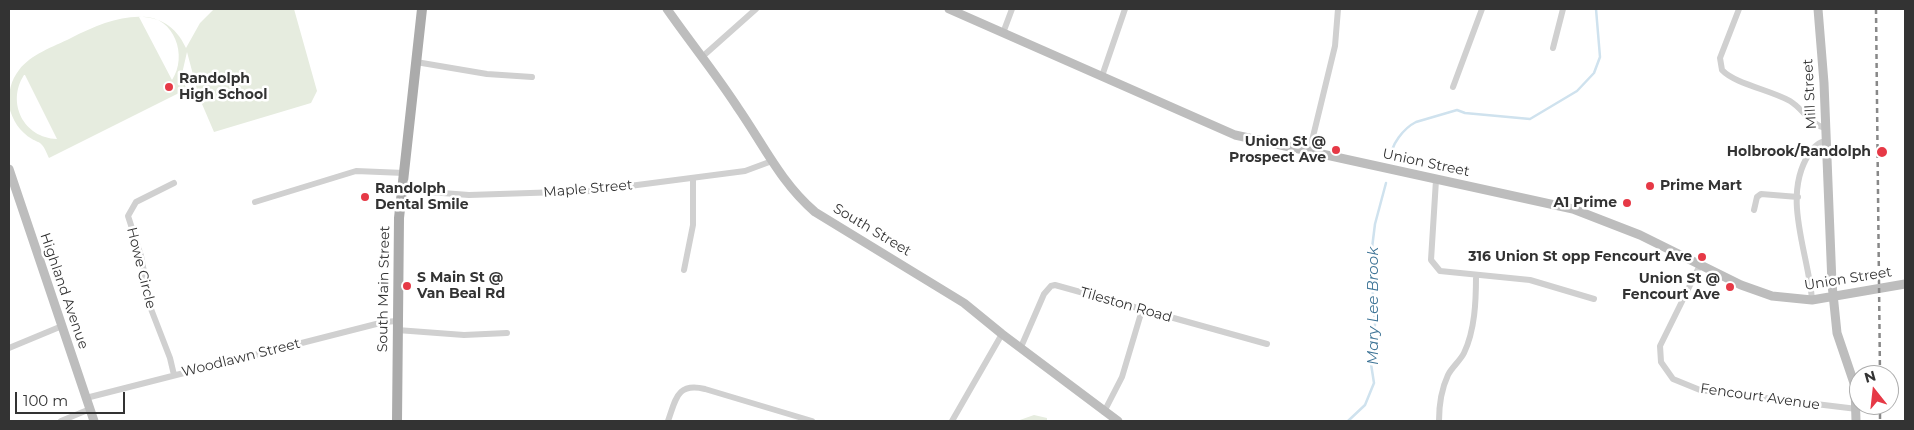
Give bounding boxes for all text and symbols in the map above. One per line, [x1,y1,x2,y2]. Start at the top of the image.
street label: Mill Street [1800,58,1820,130]
place label: Randolph High School [179,71,267,104]
marker: Randolph High School [163,81,175,93]
place label: Union St @ Prospect Ave [1229,134,1326,166]
marker: Union St @ Prospect Ave [1330,144,1342,156]
place label: Holbrook/Randolph [1727,144,1871,160]
marker: Holbrook/Randolph [1875,145,1889,159]
street label: Union Street [1381,146,1471,180]
street label: Maple Street [543,177,633,201]
place label: Prime Mart [1660,178,1742,194]
marker: Prime Mart [1644,180,1656,192]
place label: Randolph Dental Smile [375,181,469,213]
marker: Randolph Dental Smile [359,191,371,203]
place label: A1 Prime [1554,195,1617,211]
marker: A1 Prime [1621,197,1633,209]
street label: South Street [830,200,914,260]
street label: Howe Circle [123,226,159,310]
street label: South Main Street [374,226,394,352]
street label: Highland Avenue [36,231,92,351]
water label: Mary Lee Brook [1365,247,1383,365]
place label: 316 Union St opp Fencourt Ave [1468,249,1692,265]
marker: 316 Union St opp Fencourt Ave [1696,251,1708,263]
street label: Union Street [1803,264,1893,294]
place label: S Main St @ Van Beal Rd [417,270,505,302]
place label: Union St @ Fencourt Ave [1622,271,1720,304]
marker: S Main St @ Van Beal Rd [401,280,413,292]
marker: Union St @ Fencourt Ave [1724,281,1736,293]
street label: Tileston Road [1078,284,1174,326]
street label: Woodlawn Street [180,335,302,381]
north arrow [1849,365,1899,415]
text: N [1862,366,1878,387]
street label: Fencourt Avenue [1699,380,1821,414]
scale bar [18,382,128,414]
text: 100 m [23,391,68,410]

